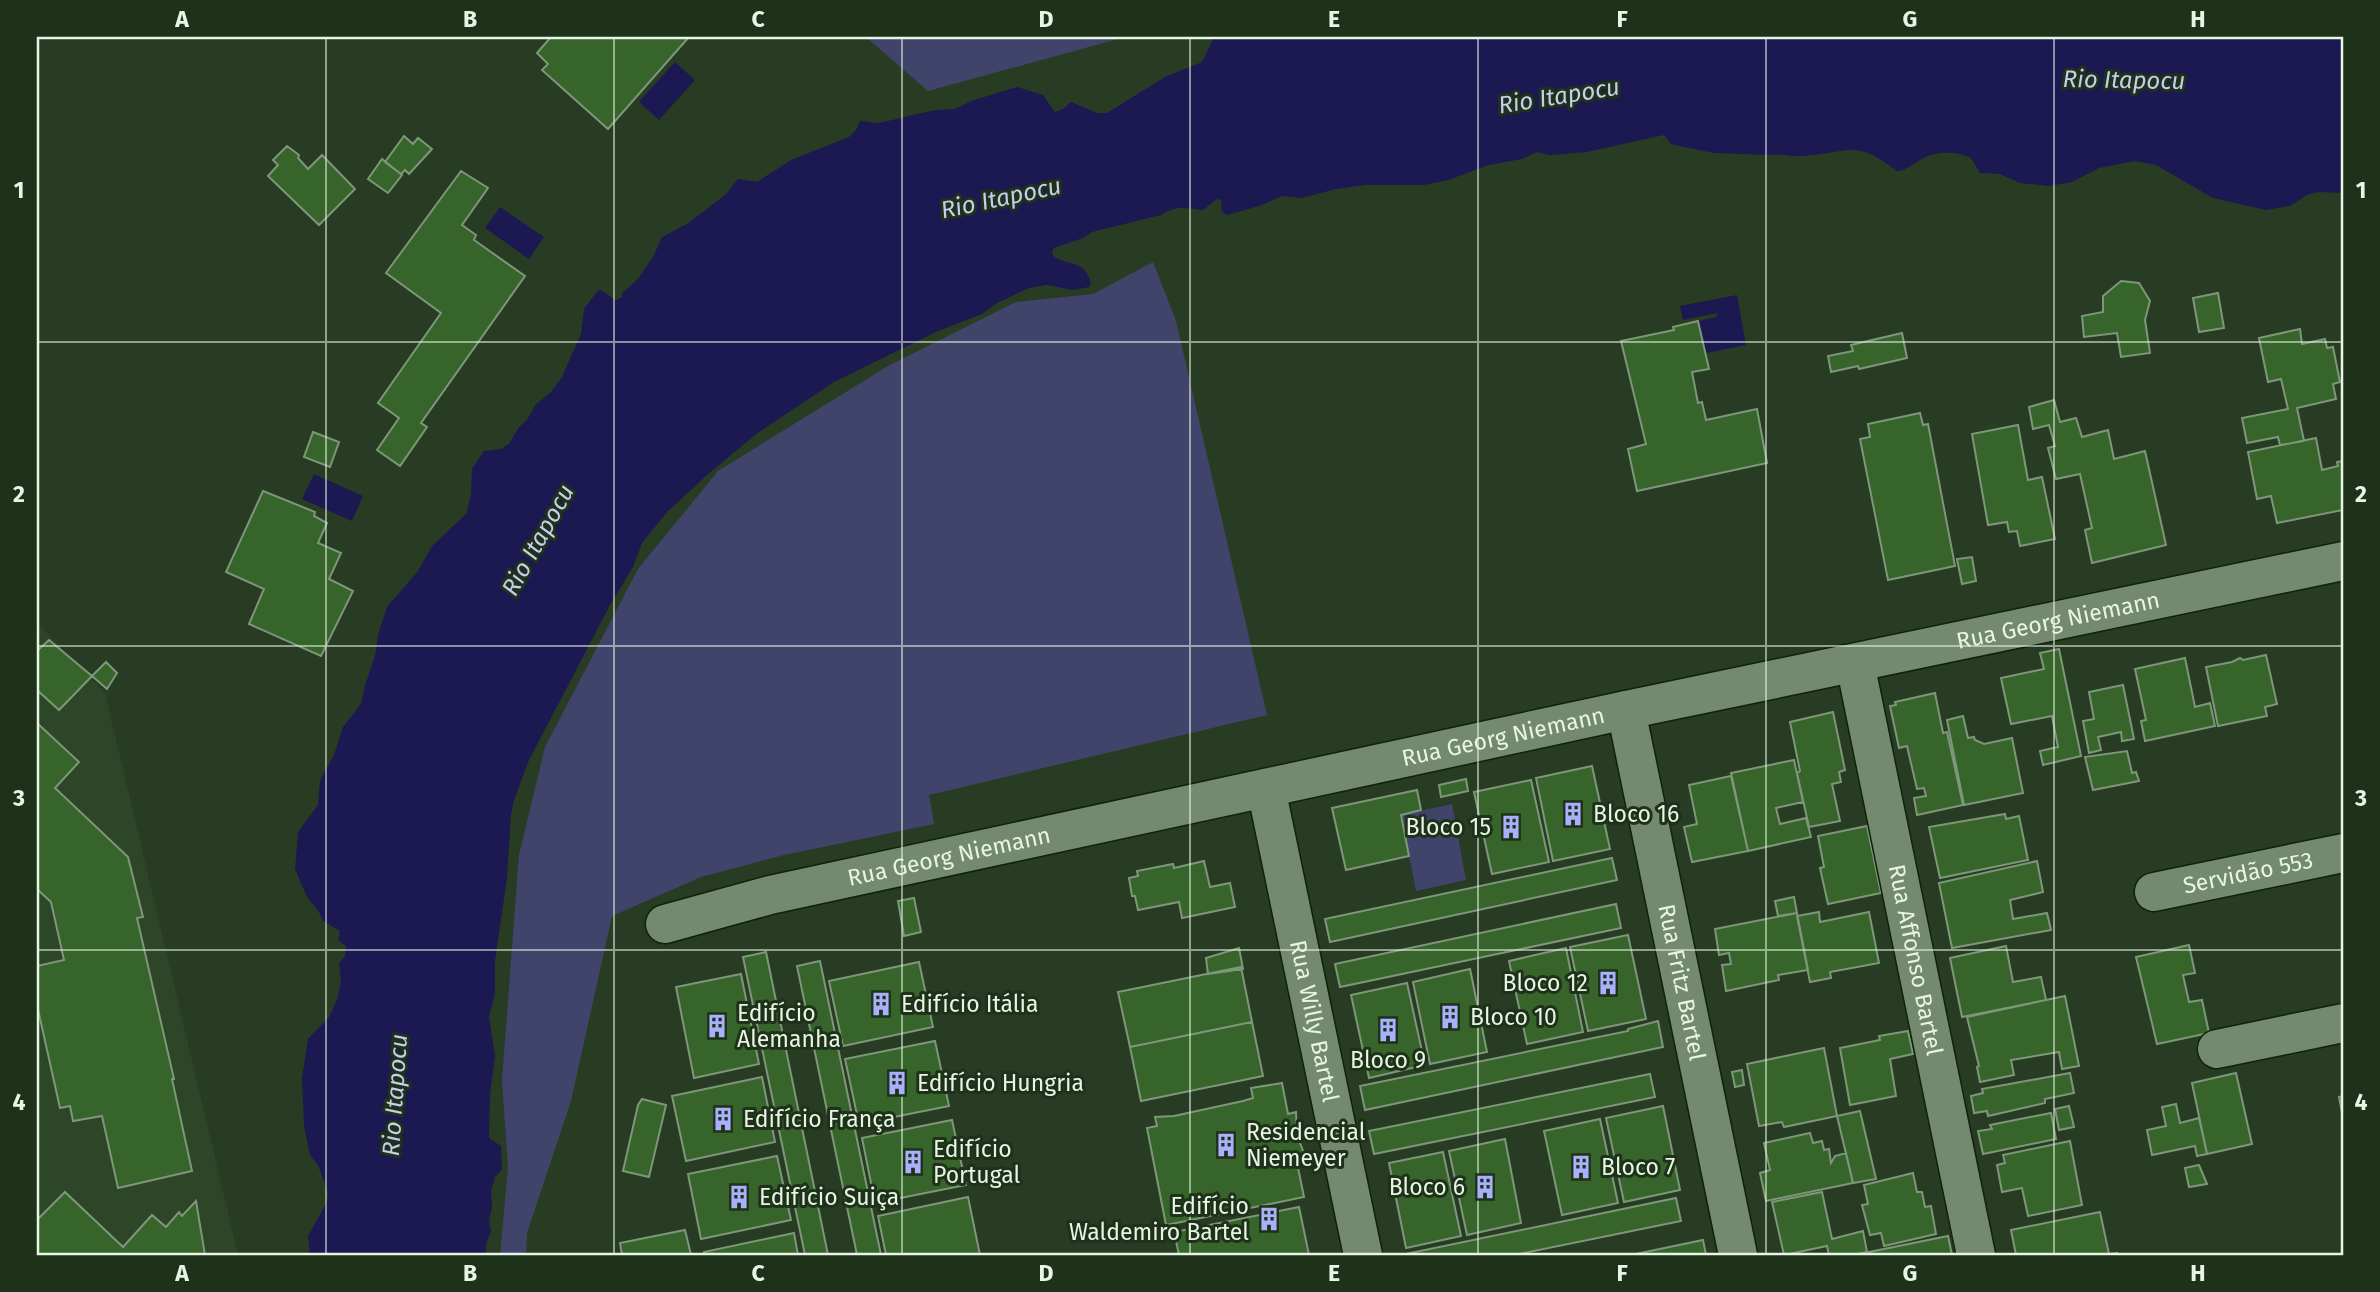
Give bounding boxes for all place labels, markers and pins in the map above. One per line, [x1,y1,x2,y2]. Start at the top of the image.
building icon: Bloco 16 [1559,800,1587,828]
place label: Bloco 16 [1593,800,1679,828]
place label: Bloco 15 [1405,813,1491,841]
building icon: Bloco 15 [1497,813,1525,841]
place label: Bloco 12 [1503,969,1588,997]
building icon: Bloco 12 [1594,969,1622,997]
building icon: Edifício Itália [867,990,895,1018]
place label: Edifício Itália [901,990,1039,1018]
place label: Edifício Alemanha [737,999,841,1053]
building icon: Bloco 10 [1436,1003,1464,1031]
place label: Bloco 10 [1470,1003,1557,1031]
building icon: Edifício Alemanha [703,1012,731,1040]
building icon: Bloco 9 [1374,1016,1402,1044]
place label: Bloco 9 [1350,1046,1426,1074]
building icon: Edifício Hungria [883,1069,911,1097]
place label: Edifício Hungria [917,1069,1084,1097]
building icon: Edifício França [709,1105,737,1133]
place label: Edifício França [743,1105,896,1133]
place label: Residencial Niemeyer [1246,1118,1366,1172]
building icon: Residencial Niemeyer [1212,1131,1240,1159]
place label: Edifício Portugal [933,1135,1020,1189]
building icon: Edifício Portugal [899,1148,927,1176]
building icon: Bloco 7 [1567,1153,1595,1181]
place label: Bloco 7 [1601,1153,1675,1181]
place label: Bloco 6 [1389,1173,1465,1201]
building icon: Bloco 6 [1471,1173,1499,1201]
building icon: Edifício Suiça [725,1183,753,1211]
place label: Edifício Suiça [759,1183,899,1211]
place label: Edifício Waldemiro Bartel [1069,1192,1249,1246]
building icon: Edifício Waldemiro Bartel [1255,1205,1283,1233]

